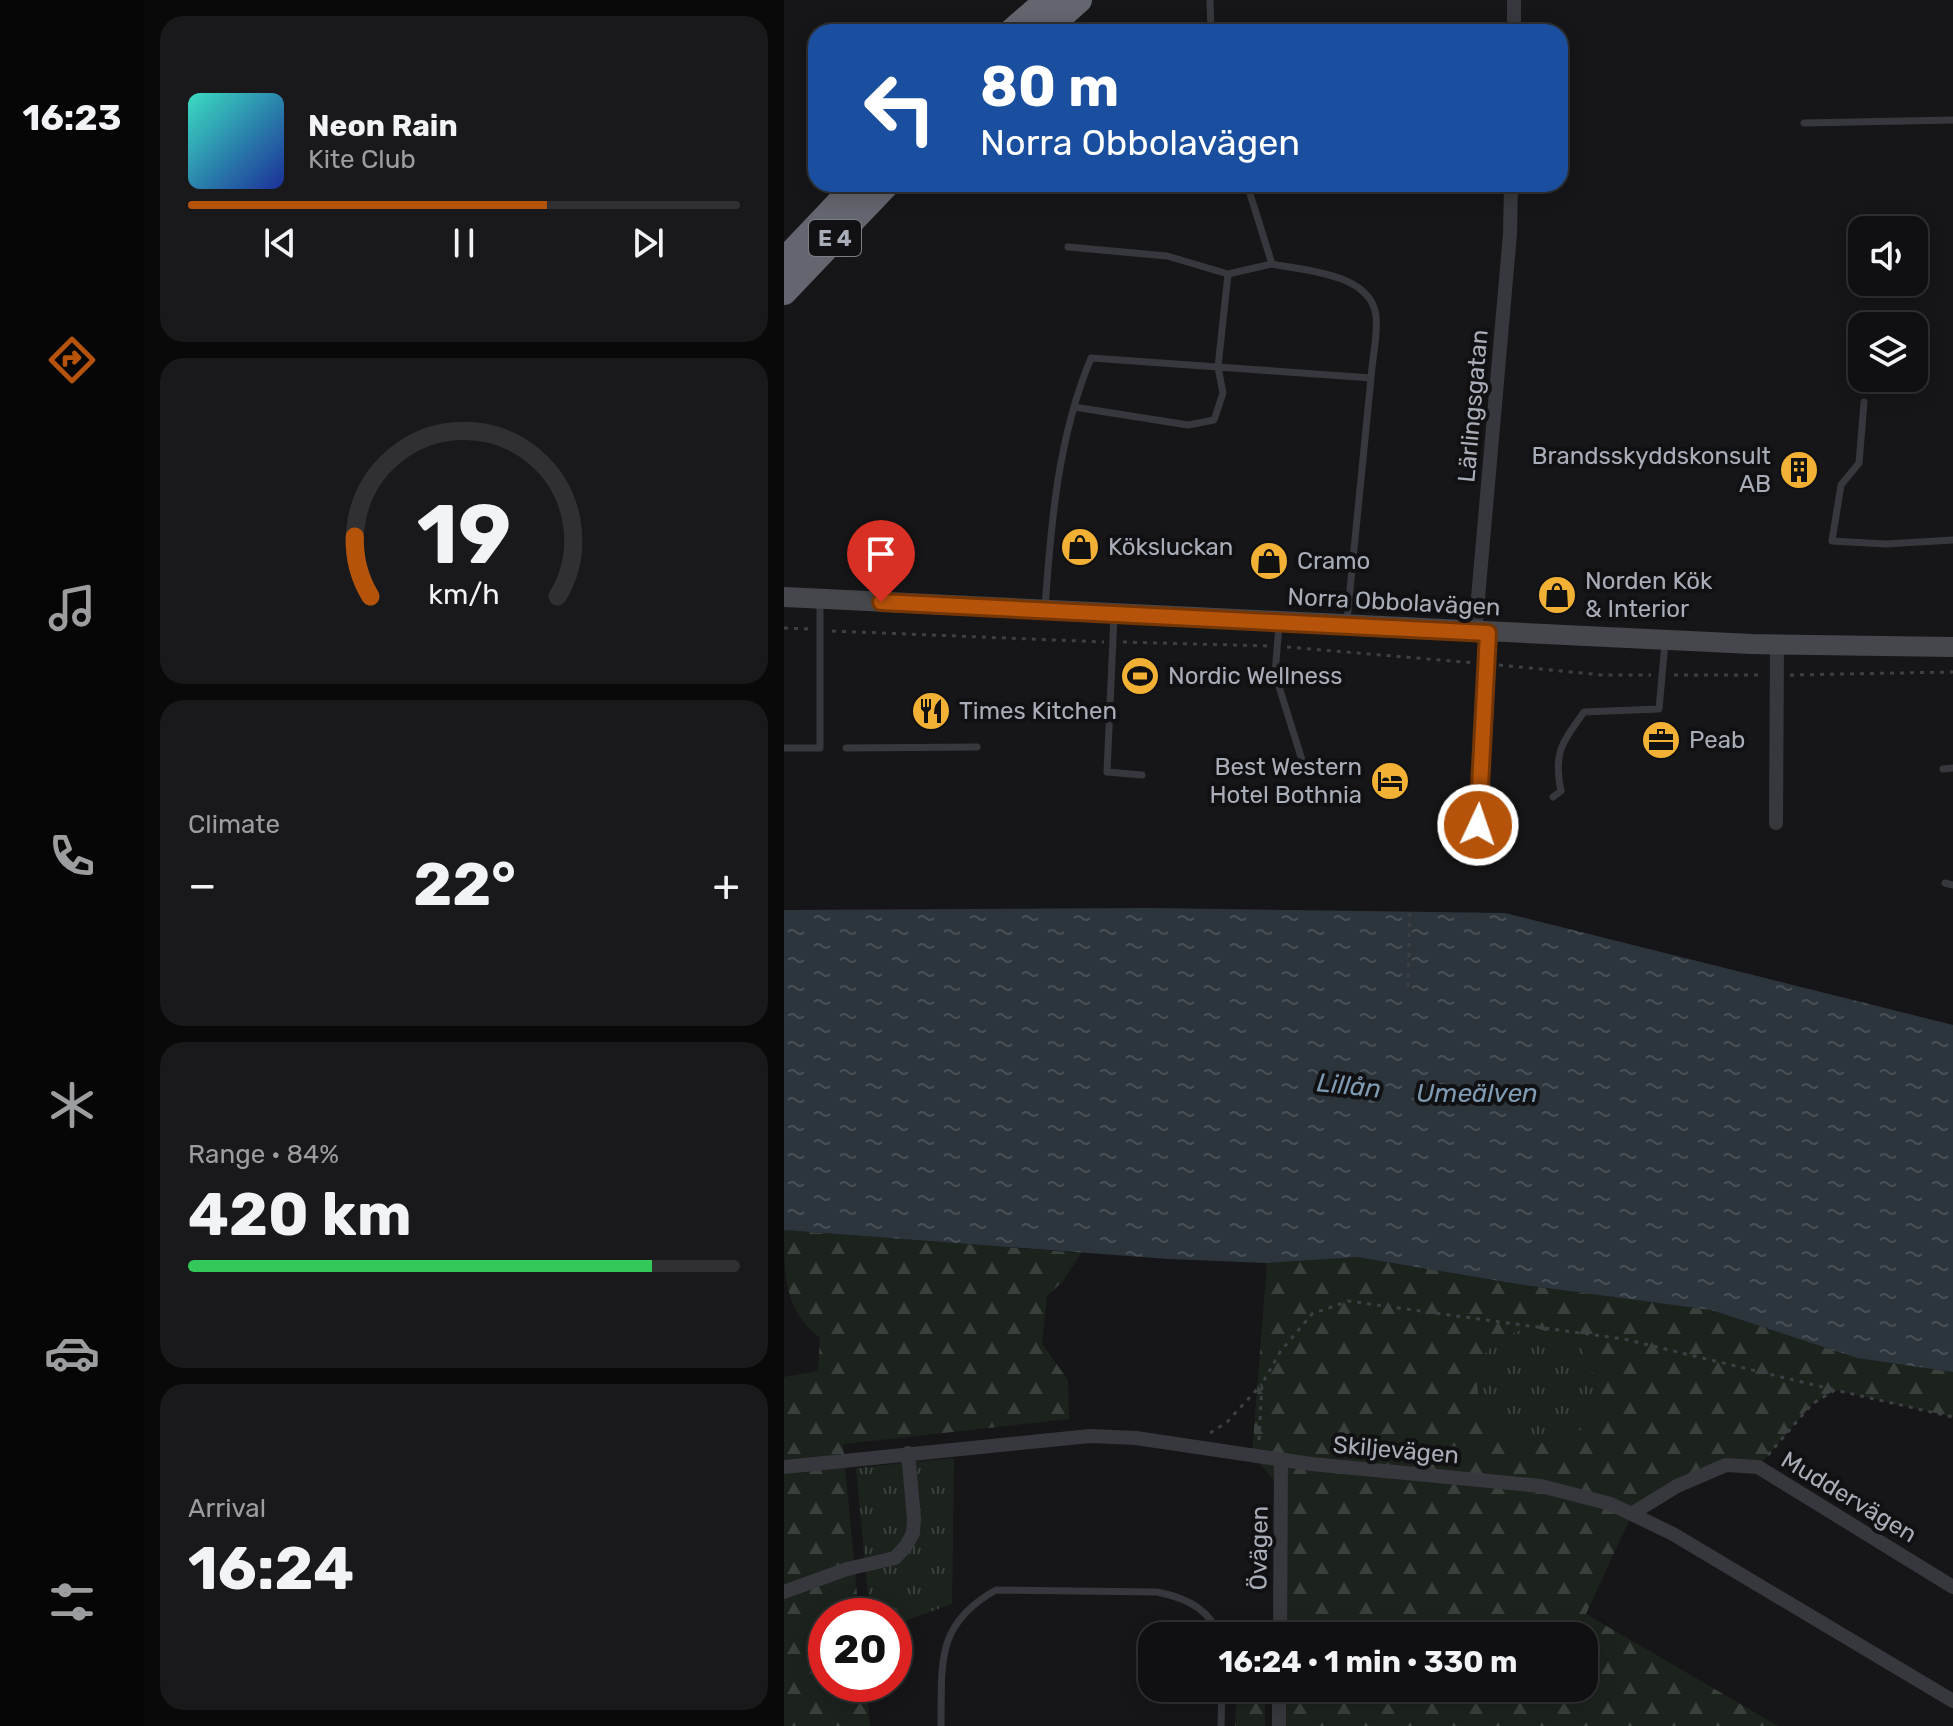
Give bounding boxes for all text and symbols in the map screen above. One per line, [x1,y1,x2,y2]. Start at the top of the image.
text: 80 m [980,54,1119,120]
icon: left [848,56,952,160]
text: 16:23 [23,96,121,139]
text: Neon Rain [308,108,458,144]
text: Norra Obbolavägen [980,121,1300,164]
text: Kite Club [308,144,416,175]
map controls [1848,216,1928,392]
button: sound [1848,216,1928,296]
road number: E 4 [809,220,861,256]
icon: previous [258,221,302,265]
icon: pause [442,221,486,265]
icon: next [626,221,670,265]
button: layers [1848,312,1928,392]
street label: Lärlingsgatan [1452,328,1494,484]
icon: directions [44,332,100,388]
place label: Brandsskyddskonsult AB [1531,442,1771,498]
building icon: Brandsskyddskonsult AB [1778,449,1820,491]
text: 19 [417,485,511,584]
pin [847,520,915,602]
shop icon: Köksluckan [1059,526,1101,568]
icon: arrive [859,532,903,576]
place label: Köksluckan [1108,533,1233,561]
shop icon: Cramo [1248,540,1290,582]
place label: Cramo [1297,547,1370,575]
place label: Norden Kök & Interior [1585,567,1713,623]
shop icon: Norden Kök & Interior [1536,574,1578,616]
text: km/h [428,577,500,611]
icon: music [44,580,100,636]
street label: Norra Obbolavägen [1287,582,1501,622]
sports icon: Nordic Wellness [1119,655,1161,697]
place label: Nordic Wellness [1168,662,1342,690]
restaurant icon: Times Kitchen [910,690,952,732]
place label: Times Kitchen [959,697,1117,725]
office icon: Peab [1640,719,1682,761]
place label: Peab [1689,726,1745,754]
place label: Best Western Hotel Bothnia [1209,753,1362,809]
hotel icon: Best Western Hotel Bothnia [1369,760,1411,802]
position arrow [1436,783,1520,867]
text: Climate [188,809,280,840]
icon: phone [44,828,100,884]
text: 22° [413,849,516,920]
text: − [188,859,217,911]
text: + [713,859,740,911]
water label: Lillån [1315,1067,1383,1105]
icon: climate [44,1077,100,1133]
water label: Umeälven [1416,1078,1538,1109]
text: Range · 84% [188,1139,339,1170]
text: 420 km [188,1179,412,1250]
icon: car [44,1325,100,1381]
street label: Skiljevägen [1332,1431,1460,1469]
street label: Muddervägen [1776,1446,1922,1548]
text: Arrival [188,1493,266,1524]
street label: Övägen [1244,1505,1274,1591]
text: 16:24 [188,1533,354,1604]
icon: filters [44,1574,100,1630]
speed limit sign: 20 [808,1598,912,1702]
text: 16:24 · 1 min · 330 m [1219,1644,1517,1680]

